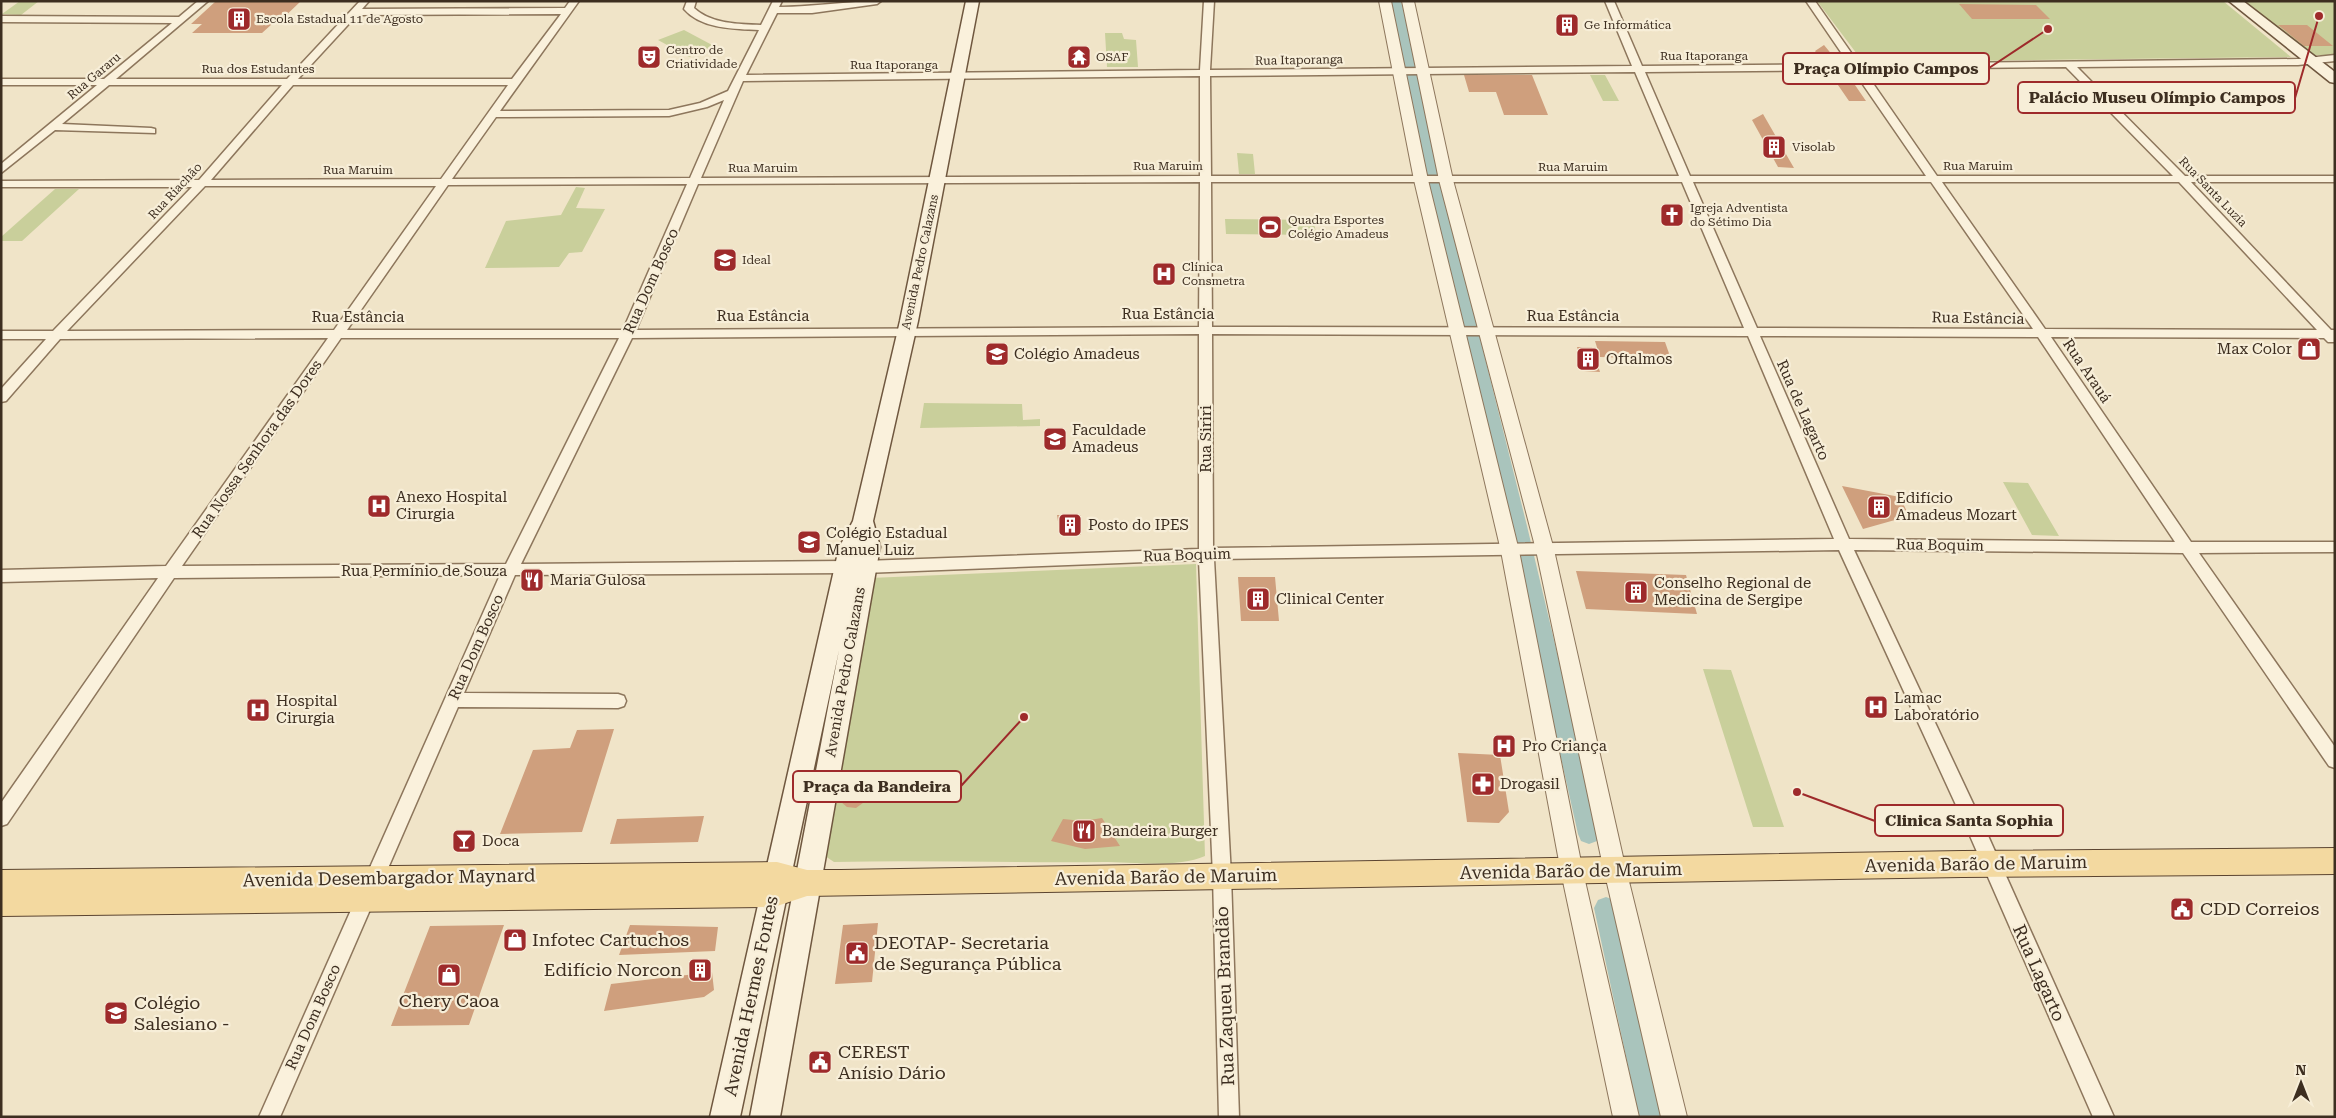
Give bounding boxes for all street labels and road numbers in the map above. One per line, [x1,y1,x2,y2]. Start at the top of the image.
street label: Rua Gararu [65,49,124,102]
street label: Rua Itaporanga [1660,49,1748,63]
street label: Rua Itaporanga [1255,52,1344,68]
street label: Rua Itaporanga [850,58,938,72]
street label: Rua dos Estudantes [202,62,315,76]
street label: Rua Santa Luzia [2176,154,2250,230]
street label: Rua Maruim [1133,159,1203,173]
street label: Rua Maruim [1943,159,2013,173]
street label: Rua Riachão [145,160,205,222]
street label: Rua Maruim [1538,160,1608,174]
street label: Rua Maruim [728,161,798,175]
street label: Rua Maruim [323,163,393,177]
street label: Avenida Pedro Calazans [899,193,941,331]
street label: Rua Dom Bosco [620,225,682,337]
street label: Rua Estância [1122,305,1214,323]
street label: Rua Estância [717,307,809,325]
street label: Rua Estância [1527,307,1619,325]
street label: Rua Estância [312,308,404,326]
street label: Rua Estância [1931,308,2025,328]
street label: Rua Arauá [2059,336,2115,406]
street label: Rua Nossa Senhora das Dores [188,356,326,542]
street label: Rua de Lagarto [1773,357,1833,463]
street label: Rua Siriri [1197,405,1215,473]
street label: Rua Boquim [1896,535,1985,555]
street label: Rua Boquim [1143,544,1232,566]
street label: Rua Permínio de Souza [341,562,507,580]
street label: Avenida Pedro Calazans [821,585,869,759]
street label: Rua Dom Bosco [445,591,507,703]
street label: Avenida Barão de Maruim [1864,851,2088,876]
street label: Avenida Barão de Maruim [1459,858,1683,883]
street label: Avenida Desembargador Maynard [242,864,536,891]
street label: Avenida Barão de Maruim [1054,864,1278,889]
street label: Avenida Hermes Fontes [719,894,782,1098]
street label: Rua Zaqueu Brandão [1211,906,1238,1086]
street label: Rua Lagarto [2009,921,2070,1024]
street label: Rua Dom Bosco [282,961,344,1073]

